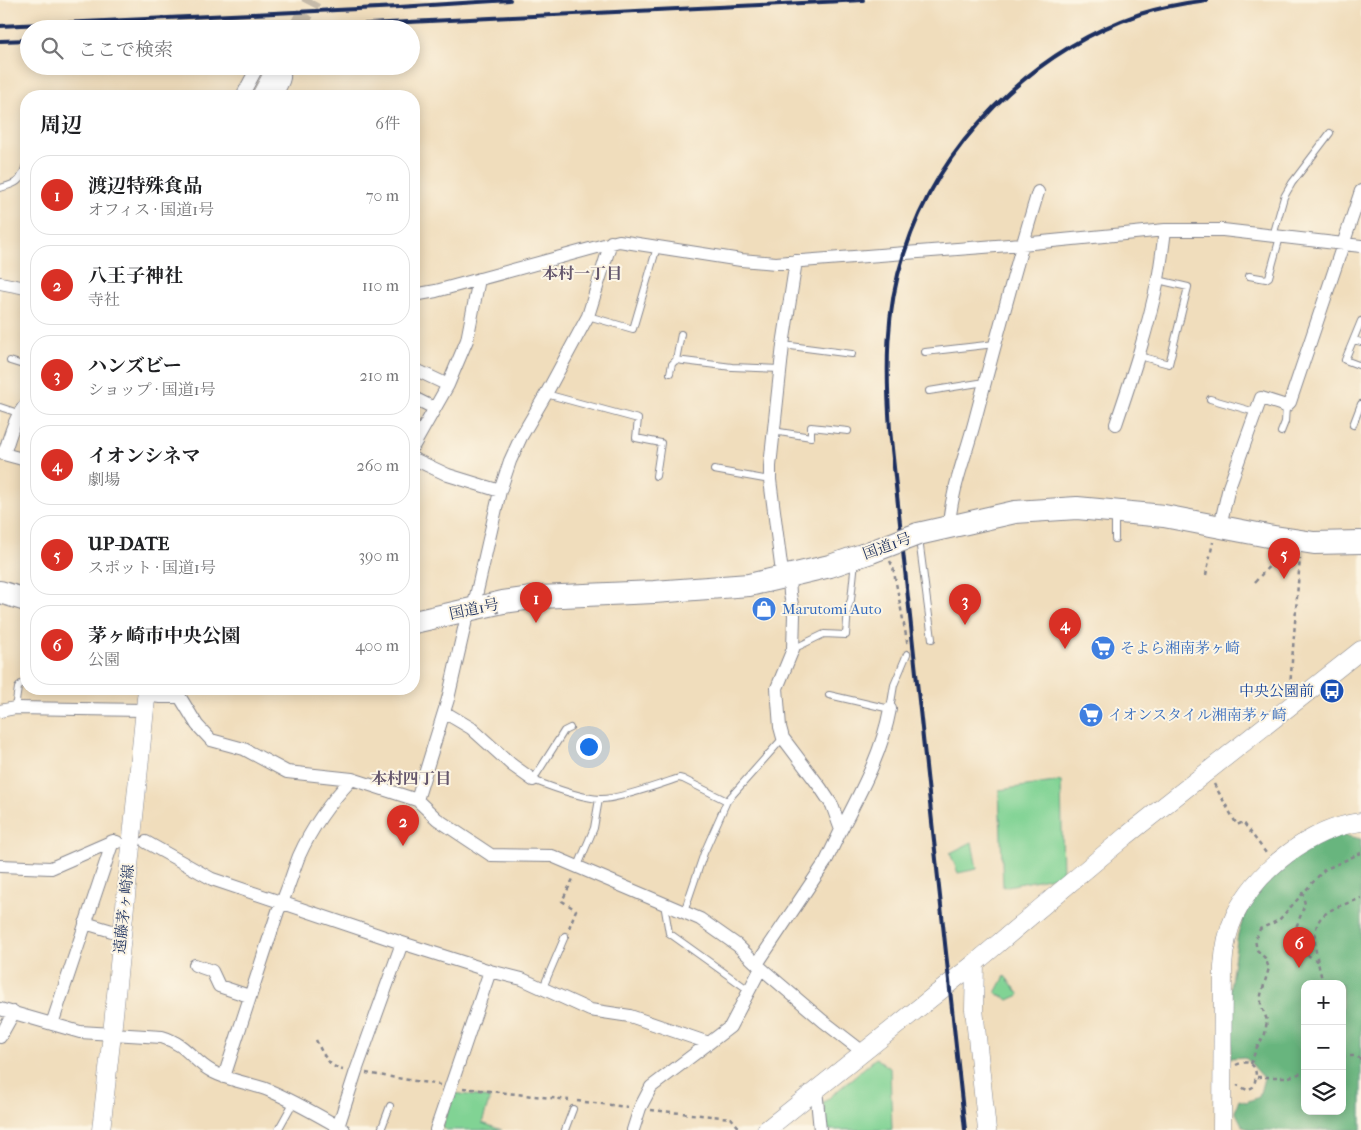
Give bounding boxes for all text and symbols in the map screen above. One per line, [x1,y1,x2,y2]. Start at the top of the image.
search box [20,20,420,75]
icon: search [38,34,66,62]
text: ここで検索 [78,39,173,61]
text: 周辺 [40,113,82,137]
text: 6件 [375,114,400,133]
text: 渡辺特殊食品 [88,175,202,197]
text: 1 [54,186,60,205]
text: 70 m [366,186,399,205]
text: オフィス · 国道1号 [88,200,214,219]
district label: 本村一丁目 [542,264,622,283]
text: 八王子神社 [88,265,183,287]
text: 2 [53,276,61,295]
text: 110 m [362,276,399,295]
text: 寺社 [88,290,120,309]
text: ハンズビー [88,355,182,377]
text: 3 [54,366,60,385]
text: 210 m [360,366,399,385]
text: ショップ · 国道1号 [88,380,216,399]
text: イオンシネマ [88,445,200,467]
text: 4 [52,456,62,475]
text: 260 m [357,456,399,475]
text: 劇場 [88,470,120,489]
street label: 国道1号 [860,529,914,563]
text: UP-DATE [88,533,169,555]
pin: 5 [1268,538,1300,579]
text: 5 [54,546,60,565]
text: 390 m [358,546,399,565]
text: スポット · 国道1号 [88,558,216,577]
pin: 1 [520,582,552,623]
pin: 3 [949,584,981,625]
street label: 国道1号 [447,595,501,623]
shop icon: Marutomi Auto [751,596,777,622]
place label: Marutomi Auto [782,600,882,618]
pin: 4 [1049,608,1081,649]
text: 茅ヶ崎市中央公園 [88,625,240,647]
supermarket icon: そよら湘南茅ヶ崎 [1090,635,1116,661]
text: 6 [53,636,61,655]
text: 400 m [355,636,399,655]
place label: そよら湘南茅ヶ崎 [1120,639,1240,657]
text: 公園 [88,650,120,669]
bus stop icon: 中央公園前 [1319,678,1345,704]
place label: 中央公園前 [1239,682,1314,700]
supermarket icon: イオンスタイル湘南茅ヶ崎 [1078,702,1104,728]
place label: イオンスタイル湘南茅ヶ崎 [1108,706,1287,724]
your location [576,734,602,760]
district label: 本村四丁目 [371,769,451,788]
pin: 2 [387,805,419,846]
street label: 遠藤茅ヶ崎線 [110,863,138,955]
pin: 6 [1283,927,1315,968]
map controls [1301,980,1346,1115]
button: + [1301,980,1346,1025]
button: − [1301,1025,1346,1070]
button: layers [1301,1070,1346,1115]

